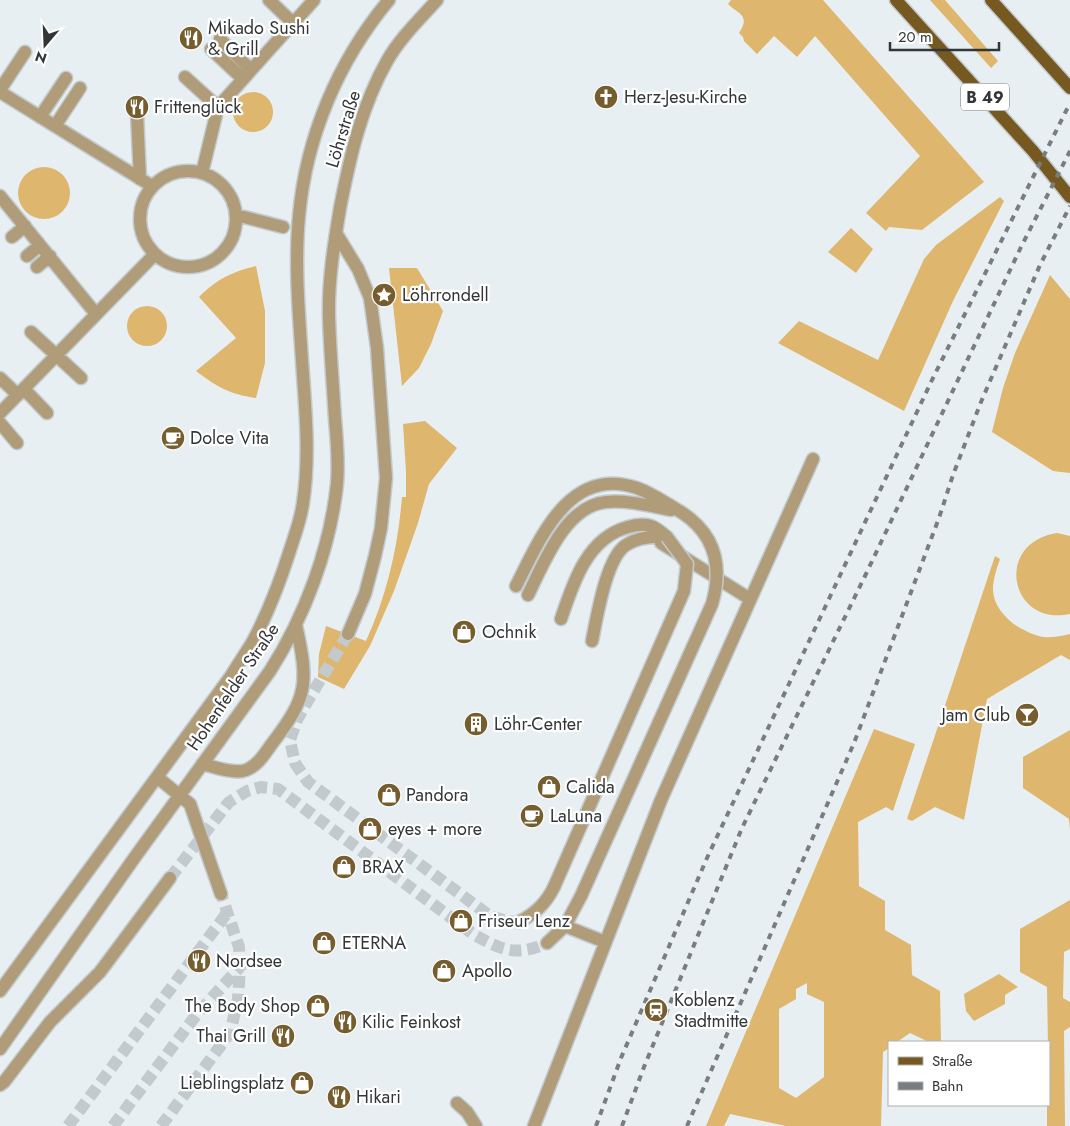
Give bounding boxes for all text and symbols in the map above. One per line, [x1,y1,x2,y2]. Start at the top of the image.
place label: Mikado Sushi & Grill [208,15,310,62]
north arrow [20,20,70,70]
scale bar [890,20,999,52]
restaurant icon: Mikado Sushi & Grill [178,25,204,51]
text: 20 m [898,26,932,48]
text: N [32,46,49,69]
church icon: Herz-Jesu-Kirche [593,84,619,110]
place label: Herz-Jesu-Kirche [624,84,747,110]
road number: B 49 [961,84,1009,110]
street label: Löhrstraße [319,87,367,171]
restaurant icon: Frittenglück [124,94,150,120]
place label: Frittenglück [154,94,241,120]
place icon: Löhrrondell [371,282,397,308]
place label: Löhrrondell [402,282,489,308]
cafe icon: Dolce Vita [160,425,186,451]
place label: Dolce Vita [190,425,269,451]
street label: Hohenfelder Straße [181,618,285,756]
shop icon: Ochnik [451,619,477,645]
place label: Ochnik [482,619,536,645]
place label: Jam Club [939,702,1010,728]
bar icon: Jam Club [1014,702,1040,728]
building icon: Löhr-Center [463,711,489,737]
place label: Löhr-Center [494,711,583,737]
shop icon: Calida [536,774,562,800]
place label: Calida [566,774,615,800]
shop icon: Pandora [376,782,402,808]
place label: Pandora [406,782,468,808]
cafe icon: LaLuna [519,803,545,829]
place label: LaLuna [550,803,602,829]
shop icon: eyes + more [357,816,383,842]
place label: eyes + more [388,816,482,842]
shop icon: BRAX [331,854,357,880]
place label: BRAX [362,854,404,880]
shop icon: Friseur Lenz [448,908,474,934]
place label: Friseur Lenz [478,908,571,934]
shop icon: ETERNA [311,930,337,956]
place label: ETERNA [342,930,406,956]
restaurant icon: Nordsee [186,948,212,974]
place label: Nordsee [216,948,282,974]
shop icon: Apollo [431,958,457,984]
place label: Apollo [462,958,512,984]
place label: Koblenz Stadtmitte [674,987,748,1034]
place label: The Body Shop [185,993,300,1019]
shop icon: The Body Shop [305,993,331,1019]
station icon: Koblenz Stadtmitte [643,997,669,1023]
restaurant icon: Kilic Feinkost [332,1009,358,1035]
place label: Kilic Feinkost [362,1009,461,1035]
place label: Thai Grill [196,1023,266,1049]
restaurant icon: Thai Grill [270,1023,296,1049]
legend [888,1041,1050,1106]
text: Straße [932,1050,973,1072]
place label: Lieblingsplatz [180,1070,285,1096]
shop icon: Lieblingsplatz [289,1070,315,1096]
text: Bahn [932,1075,963,1097]
restaurant icon: Hikari [326,1084,352,1110]
place label: Hikari [356,1084,401,1110]

